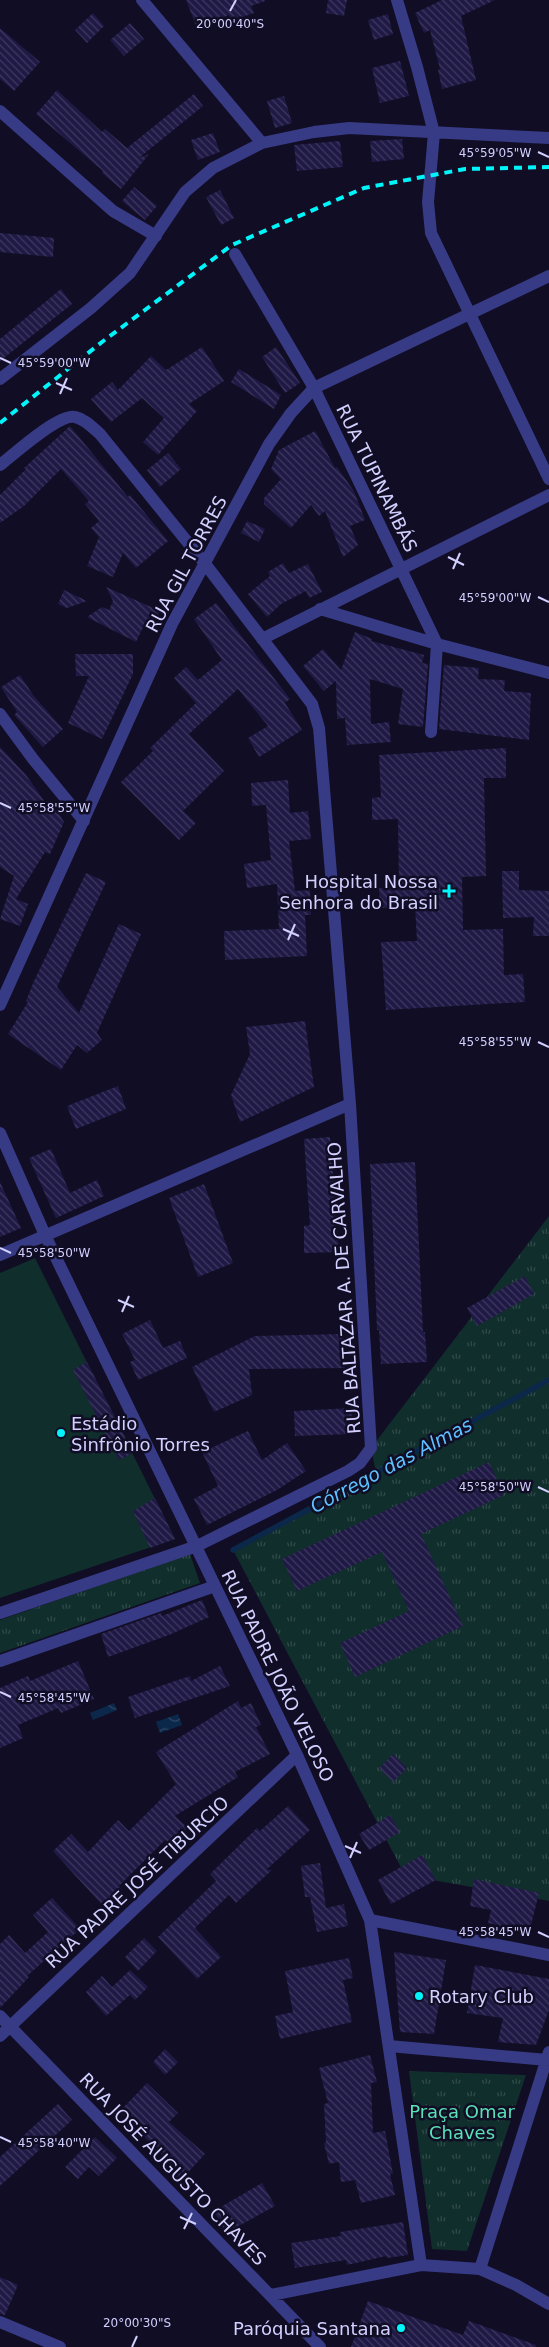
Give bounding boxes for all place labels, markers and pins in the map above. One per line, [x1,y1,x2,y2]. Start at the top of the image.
place label: Hospital Nossa Senhora do Brasil [279,871,438,913]
marker: Hospital Nossa Senhora do Brasil [442,884,456,898]
place label: Estádio Sinfrônio Torres [71,1413,210,1455]
marker: Estádio Sinfrônio Torres [55,1427,67,1439]
place label: Rotary Club [429,1986,534,2007]
marker: Rotary Club [413,1990,425,2002]
place label: Paróquia Santana [233,2318,391,2339]
marker: Paróquia Santana [395,2322,407,2334]

